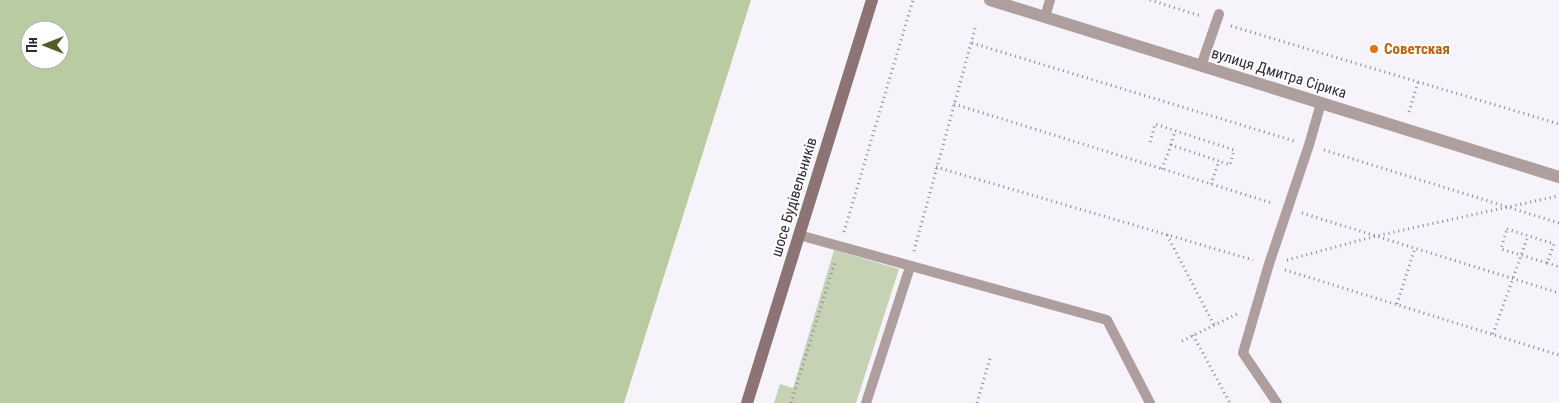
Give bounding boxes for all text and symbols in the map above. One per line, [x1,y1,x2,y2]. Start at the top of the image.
north arrow [20,20,70,70]
text: Пн [24,37,40,53]
place label: Советская [1384,40,1450,58]
marker: Советская [1368,43,1380,55]
street label: вулиця Дмитра Сірика [1209,44,1349,102]
street label: шосе Будівельників [767,135,821,259]

